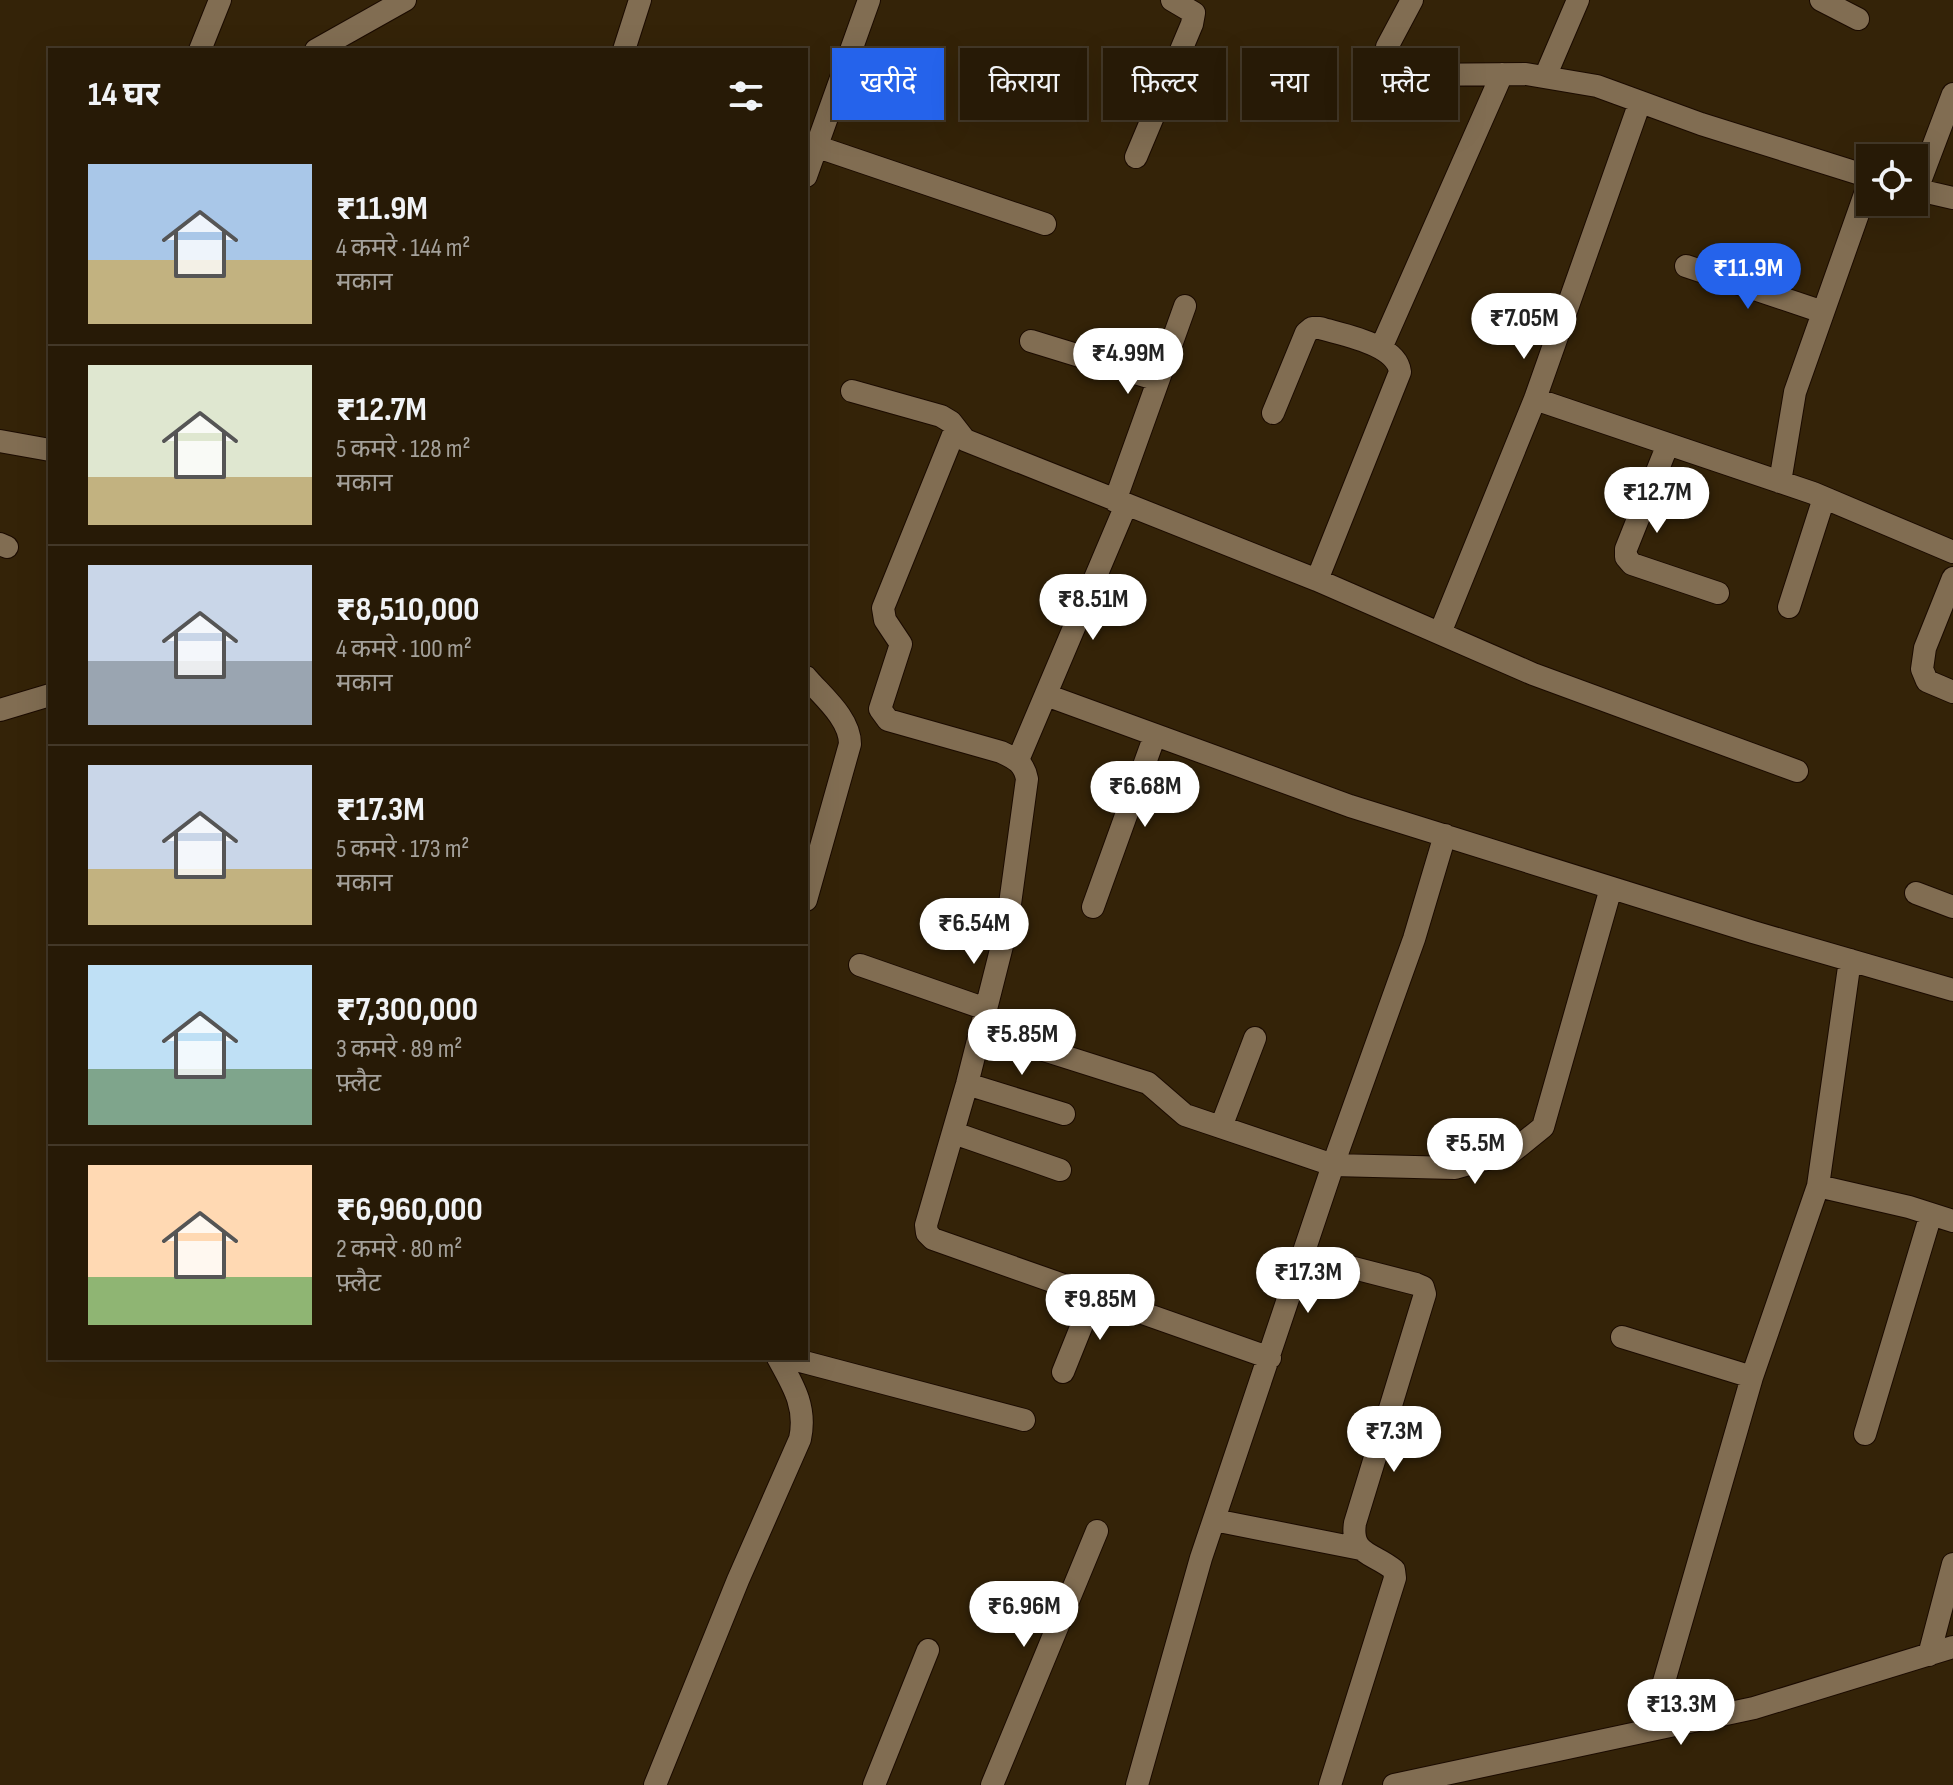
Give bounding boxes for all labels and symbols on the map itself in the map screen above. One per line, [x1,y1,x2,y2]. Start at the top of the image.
pin: ₹11.9M [1683,243,1813,311]
pin: ₹7.05M [1459,293,1589,361]
pin: ₹4.99M [1063,328,1193,396]
pin: ₹12.7M [1592,467,1722,535]
pin: ₹8.51M [1028,574,1158,642]
pin: ₹6.68M [1080,761,1210,829]
pin: ₹6.54M [909,898,1039,966]
pin: ₹5.85M [957,1009,1087,1077]
pin: ₹5.5M [1419,1118,1531,1186]
pin: ₹17.3M [1243,1247,1373,1315]
pin: ₹9.85M [1035,1274,1165,1342]
pin: ₹7.3M [1338,1406,1450,1474]
pin: ₹6.96M [959,1581,1089,1649]
pin: ₹13.3M [1616,1679,1746,1747]

